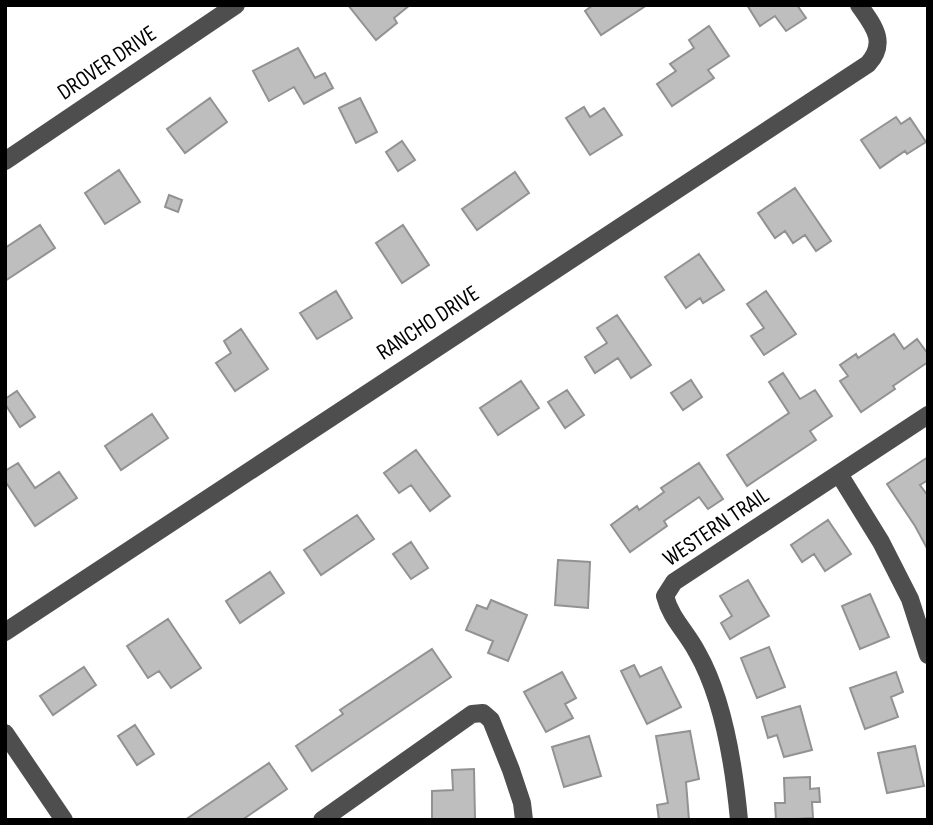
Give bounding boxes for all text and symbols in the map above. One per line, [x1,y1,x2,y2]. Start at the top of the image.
street label: DROVER DRIVE [52,20,162,106]
street label: RANCHO DRIVE [372,280,484,366]
street label: WESTERN TRAIL [658,481,775,573]

